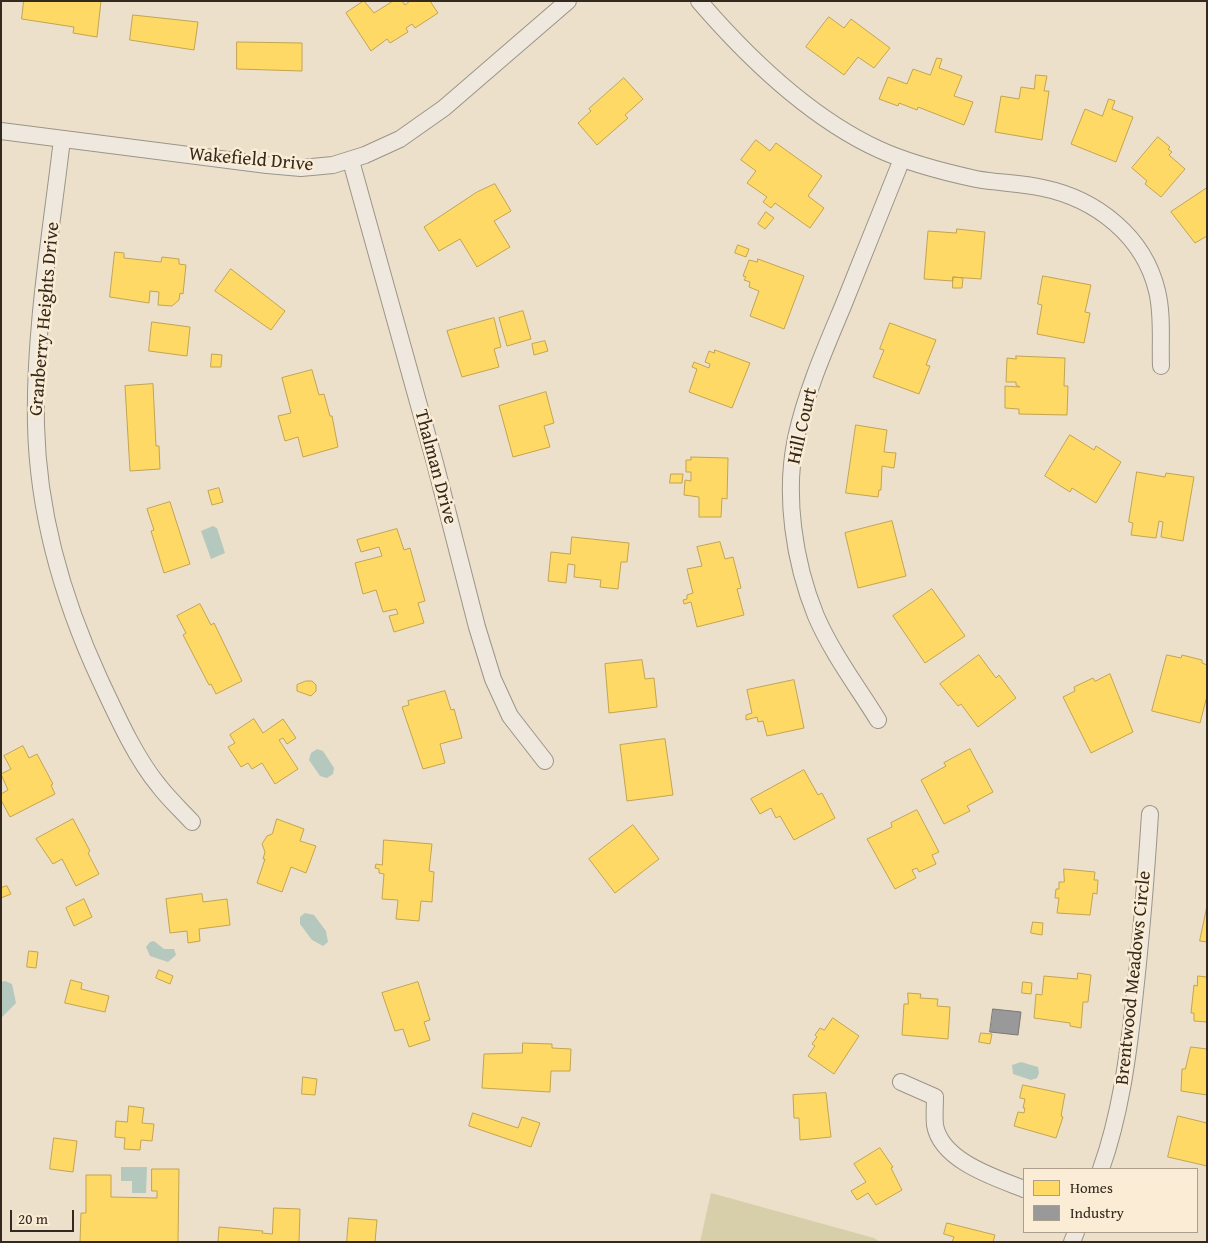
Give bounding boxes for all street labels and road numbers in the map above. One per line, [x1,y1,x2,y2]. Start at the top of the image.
street label: Wakefield Drive [188,143,314,177]
street label: Granberry Heights Drive [25,221,65,417]
street label: Hill Court [783,386,823,466]
street label: Thalman Drive [409,407,461,527]
street label: Brentwood Meadows Circle [1111,870,1157,1086]

